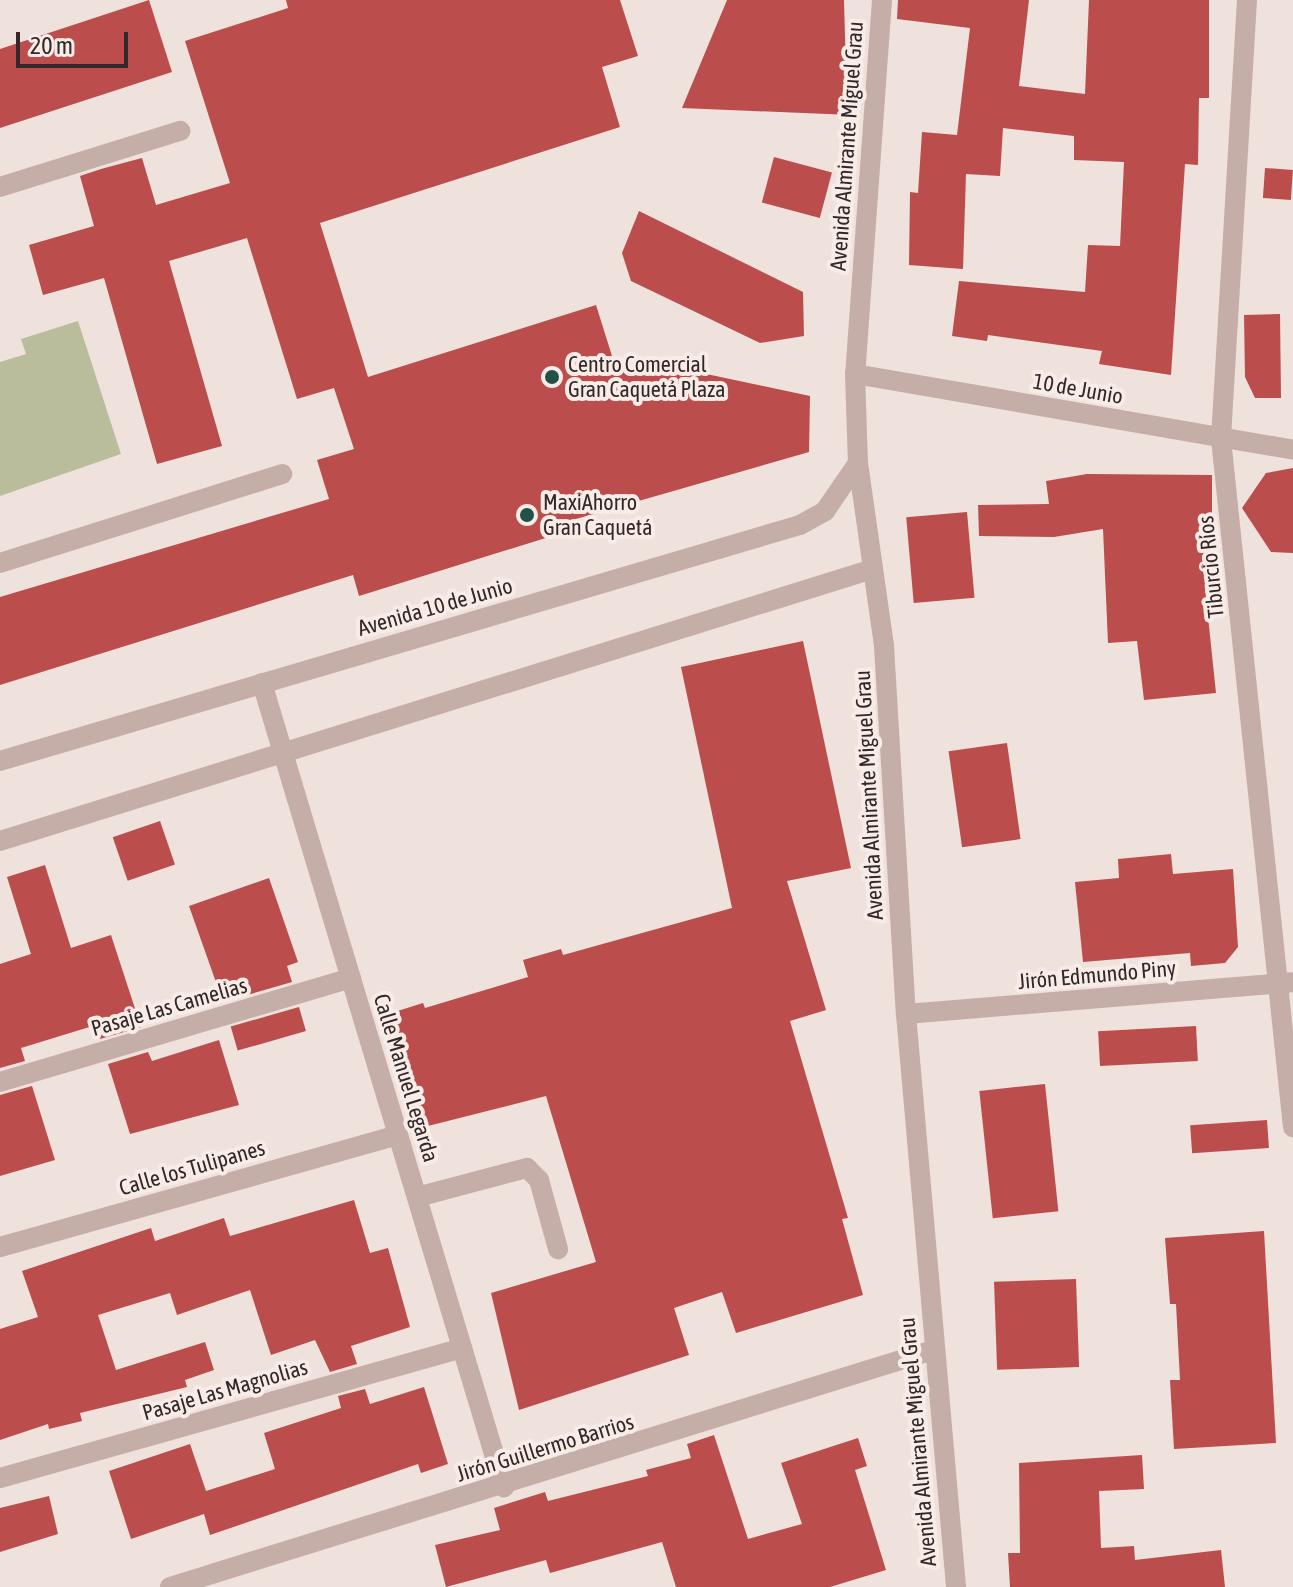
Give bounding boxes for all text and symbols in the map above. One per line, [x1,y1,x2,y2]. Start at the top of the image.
scale bar [20,16,132,66]
street label: Avenida Almirante Miguel Grau [825,20,869,272]
text: 20 m [30,32,73,59]
place label: Centro Comercial Gran Caquetá Plaza [568,351,725,402]
marker: Centro Comercial Gran Caquetá Plaza [543,368,561,386]
street label: 10 de Junio [1031,368,1125,410]
place label: MaxiAhorro Gran Caquetá [543,489,652,540]
marker: MaxiAhorro Gran Caquetá [518,506,536,524]
street label: Tiburcio Ríos [1193,515,1229,619]
street label: Avenida 10 de Junio [355,572,515,642]
street label: Avenida Almirante Miguel Grau [849,670,889,920]
street label: Jirón Edmundo Piny [1017,955,1177,995]
street label: Pasaje Las Camelias [88,972,250,1042]
street label: Calle Manuel Legarda [368,991,444,1165]
street label: Calle los Tulipanes [116,1135,268,1201]
street label: Avenida Almirante Miguel Grau [894,1316,942,1568]
street label: Pasaje Las Magnolias [139,1354,311,1426]
street label: Jirón Guillermo Barrios [453,1408,637,1488]

